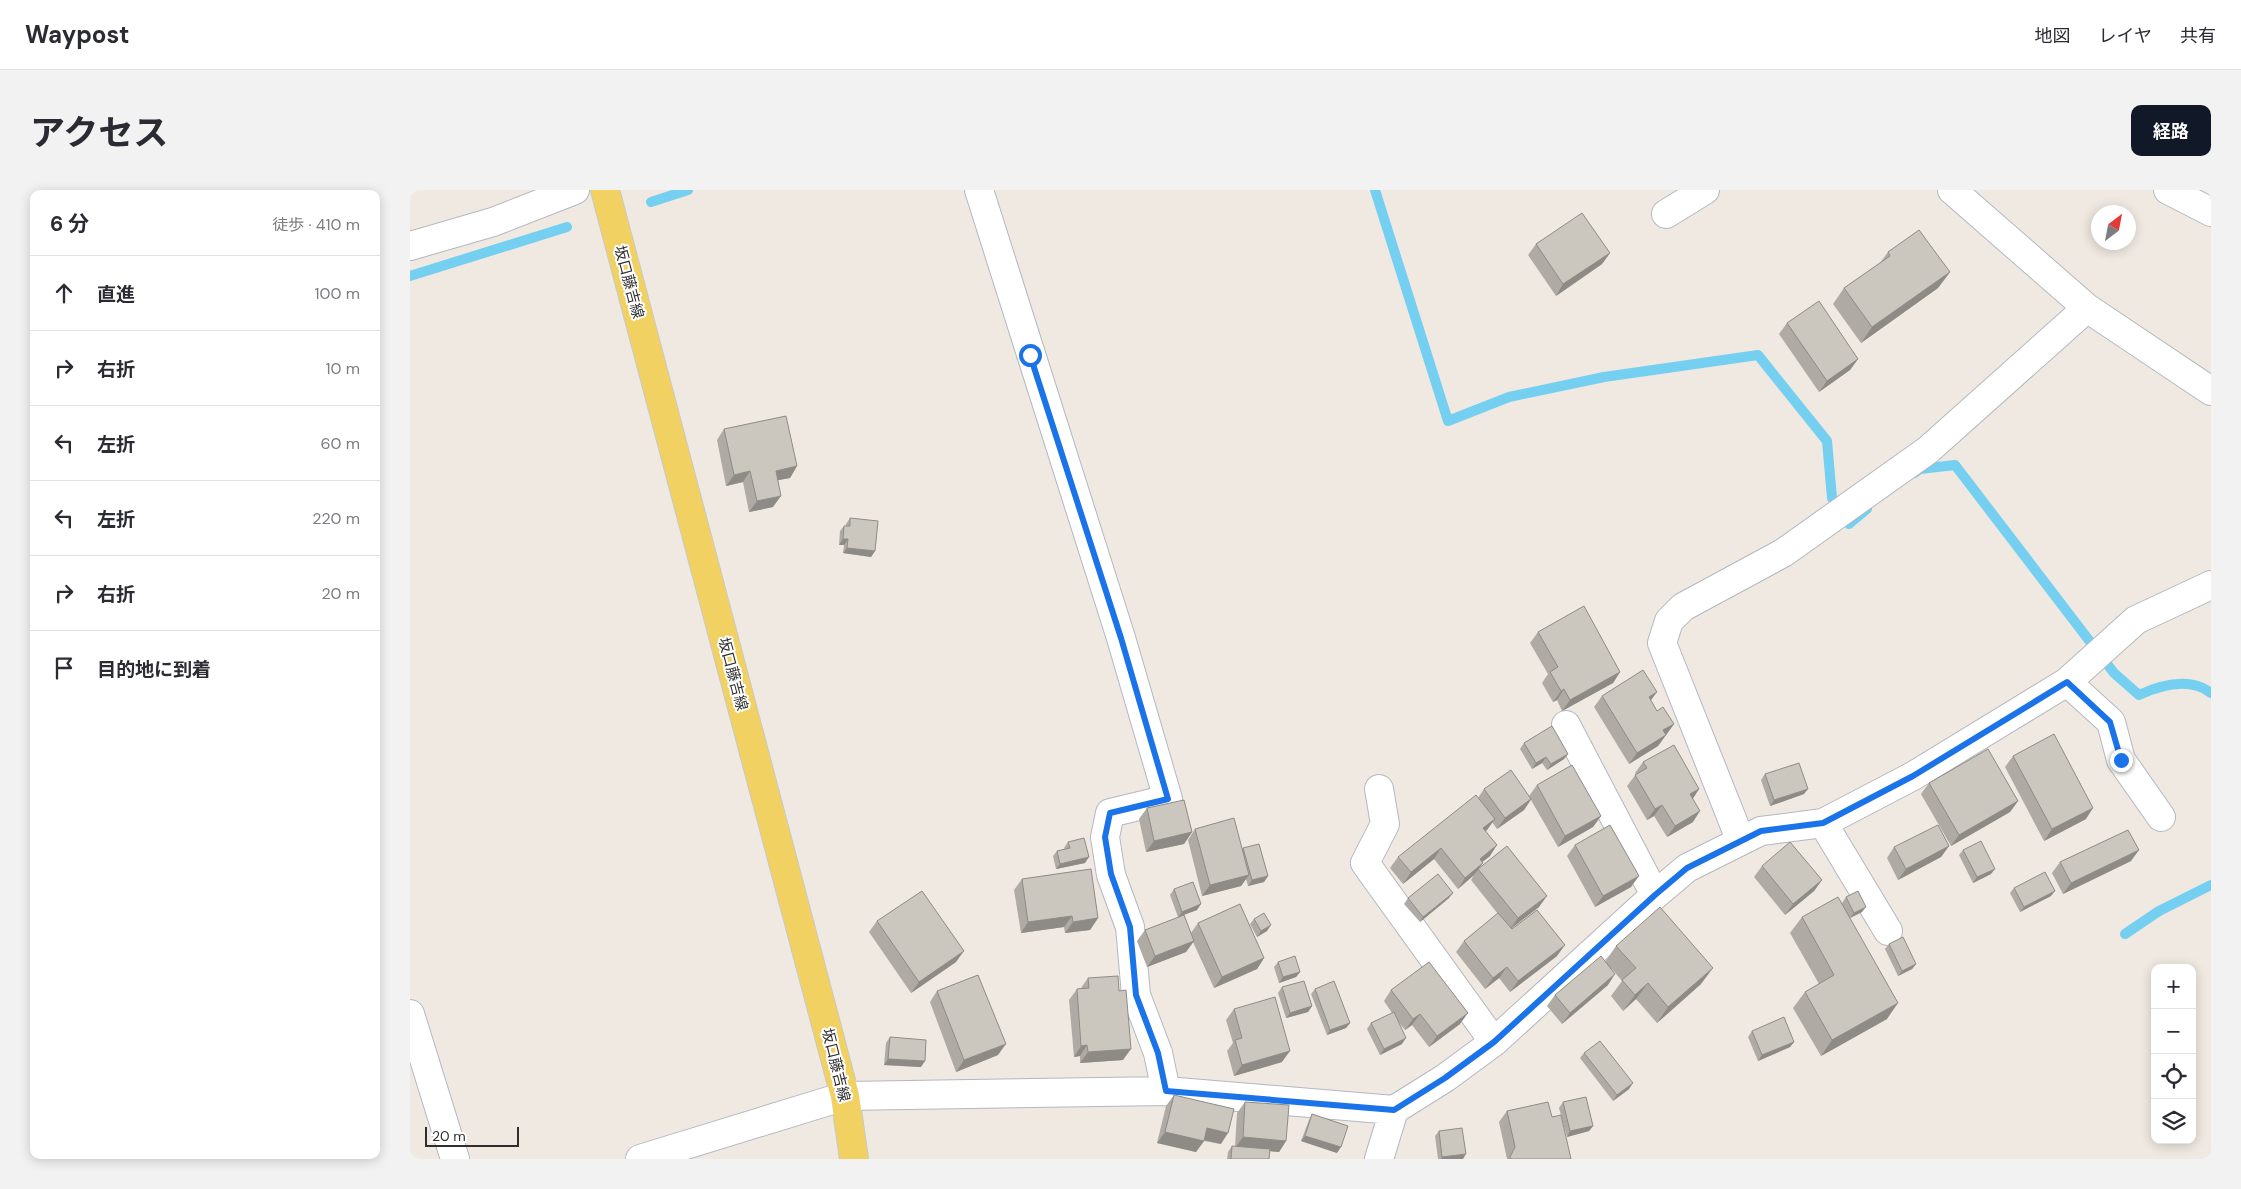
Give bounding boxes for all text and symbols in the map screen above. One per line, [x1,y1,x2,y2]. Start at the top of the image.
text: Waypost [25,19,129,50]
text: 地図 [2035,24,2071,48]
text: レイヤ [2099,24,2152,48]
text: 共有 [2180,24,2216,48]
button: 経路 [2131,105,2211,156]
text: アクセス [30,110,168,156]
north arrow [2091,205,2136,250]
text: 6 分 [50,210,89,238]
text: 徒歩 · 410 m [272,214,360,235]
street label: 坂口藤吉線 [610,243,648,321]
icon: ahead [50,279,78,307]
text: 直進 [97,282,135,307]
text: 100 m [315,283,360,304]
route start [1019,344,1042,367]
icon: right [50,354,78,382]
text: 右折 [97,357,135,382]
text: 10 m [326,358,360,379]
icon: left [50,429,78,457]
text: 左折 [97,432,135,457]
text: 60 m [320,433,360,454]
icon: left [50,504,78,532]
text: 左折 [97,507,135,532]
text: 220 m [312,508,360,529]
icon: right [50,579,78,607]
text: 右折 [97,582,135,607]
text: 20 m [321,583,360,604]
street label: 坂口藤吉線 [714,635,752,713]
icon: arrive [50,654,78,682]
text: 目的地に到着 [97,657,211,682]
route end [2110,749,2133,772]
map controls [2151,964,2196,1144]
button: + [2151,964,2196,1009]
button: − [2151,1009,2196,1054]
street label: 坂口藤吉線 [817,1026,855,1104]
button: locate [2151,1054,2196,1099]
button: layers [2151,1099,2196,1144]
scale bar [425,1124,519,1147]
text: 20 m [432,1127,466,1145]

